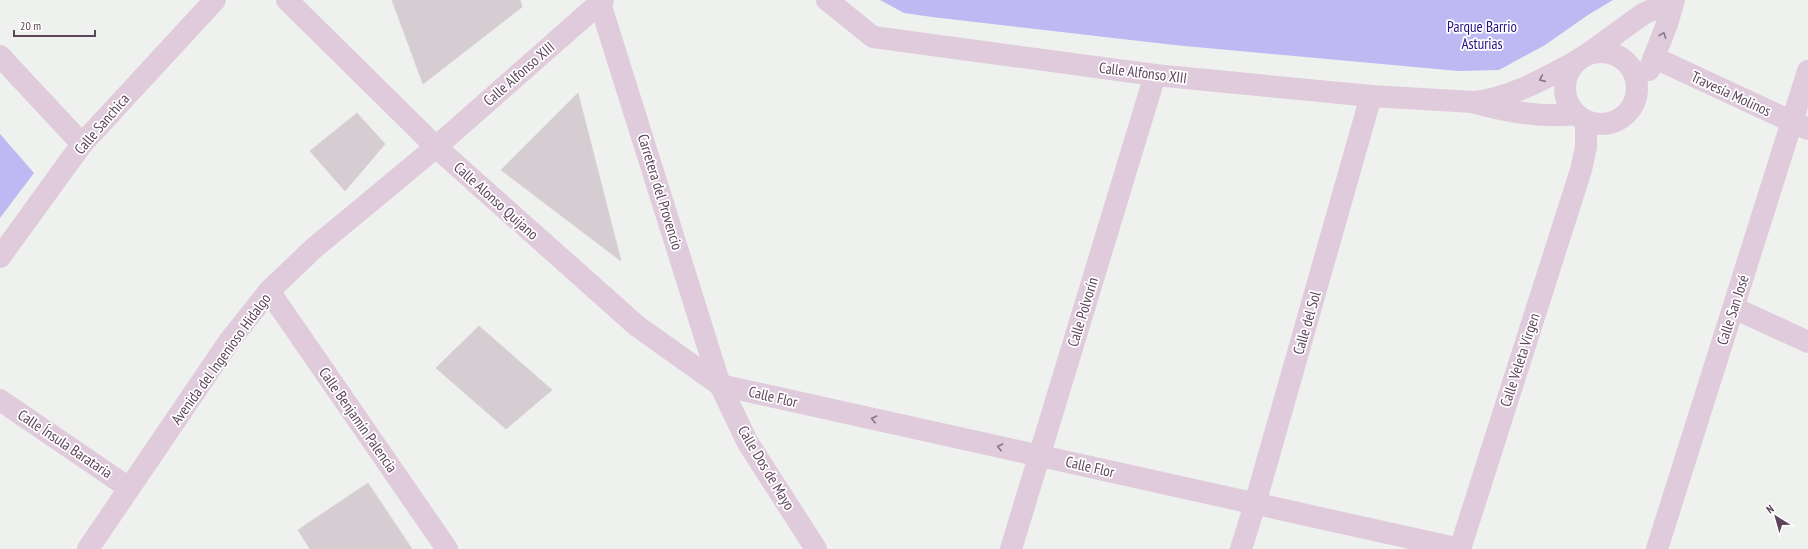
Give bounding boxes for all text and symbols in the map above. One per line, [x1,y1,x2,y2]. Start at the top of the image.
scale bar [14,12,95,38]
park label: Parque Barrio Asturias [1447,17,1517,53]
text: 20 m [20,18,41,33]
one-way arrow [1659,32,1667,39]
street label: Calle Alfonso XIII [479,37,558,110]
street label: Calle Alfonso XIII [1098,58,1188,87]
street label: Travesía Molinos [1688,67,1774,120]
one-way arrow [1539,75,1546,83]
street label: Calle Sanchica [70,89,133,158]
street label: Carretera del Provencio [634,131,687,252]
street label: Calle Alonso Quijano [450,158,543,244]
street label: Calle San José [1712,272,1753,347]
street label: Calle Polvorín [1063,275,1102,349]
street label: Avenida del Ingenioso Hidalgo [167,289,275,428]
street label: Calle del Sol [1288,289,1325,357]
street label: Calle Veleta Virgen [1495,311,1544,409]
street label: Calle Benjamín Palencia [315,363,402,476]
street label: Calle Flor [747,382,800,412]
street label: Calle Ínsula Barataria [14,405,116,482]
one-way arrow [870,415,877,423]
street label: Calle Dos de Mayo [734,422,799,513]
one-way arrow [997,444,1004,452]
street label: Calle Flor [1064,452,1117,482]
north arrow [1756,497,1796,537]
text: N [1763,502,1777,516]

